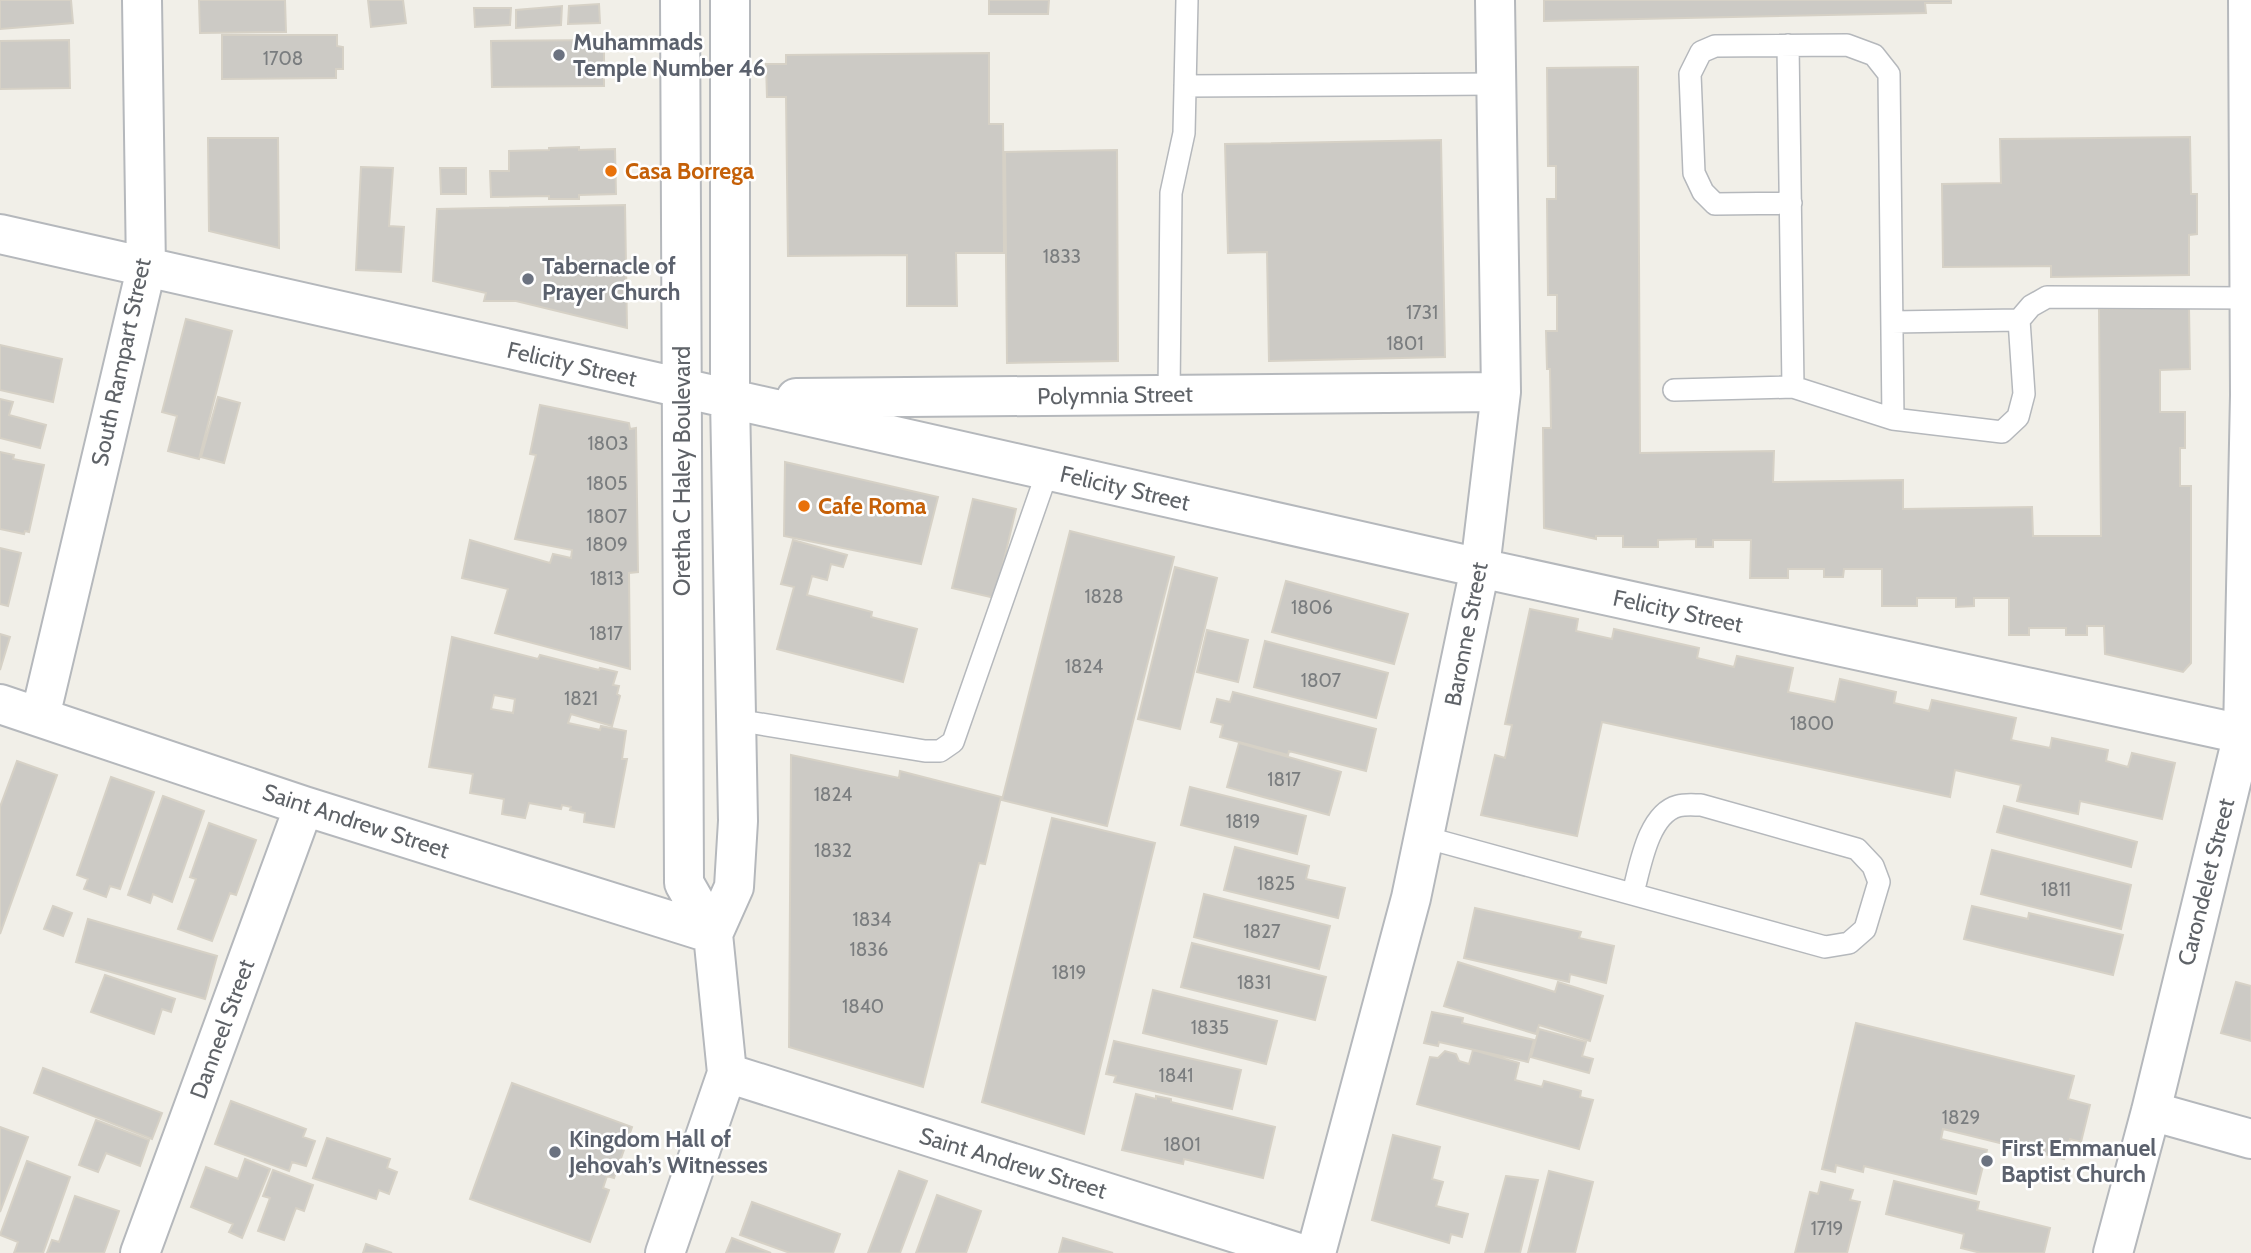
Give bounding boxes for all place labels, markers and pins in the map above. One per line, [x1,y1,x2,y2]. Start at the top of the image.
place label: Muhammads Temple Number 46 [573,28,766,82]
marker: Muhammads Temple Number 46 [551,47,567,63]
place label: Casa Borrega [625,157,755,185]
marker: Casa Borrega [603,163,619,179]
place label: Tabernacle of Prayer Church [542,252,680,306]
marker: Tabernacle of Prayer Church [520,271,536,287]
place label: Cafe Roma [818,492,927,520]
marker: Cafe Roma [796,498,812,514]
place label: Kingdom Hall of Jehovah’s Witnesses [568,1125,768,1179]
place label: First Emmanuel Baptist Church [2001,1134,2156,1188]
marker: Kingdom Hall of Jehovah’s Witnesses [547,1144,563,1160]
marker: First Emmanuel Baptist Church [1979,1153,1995,1169]

